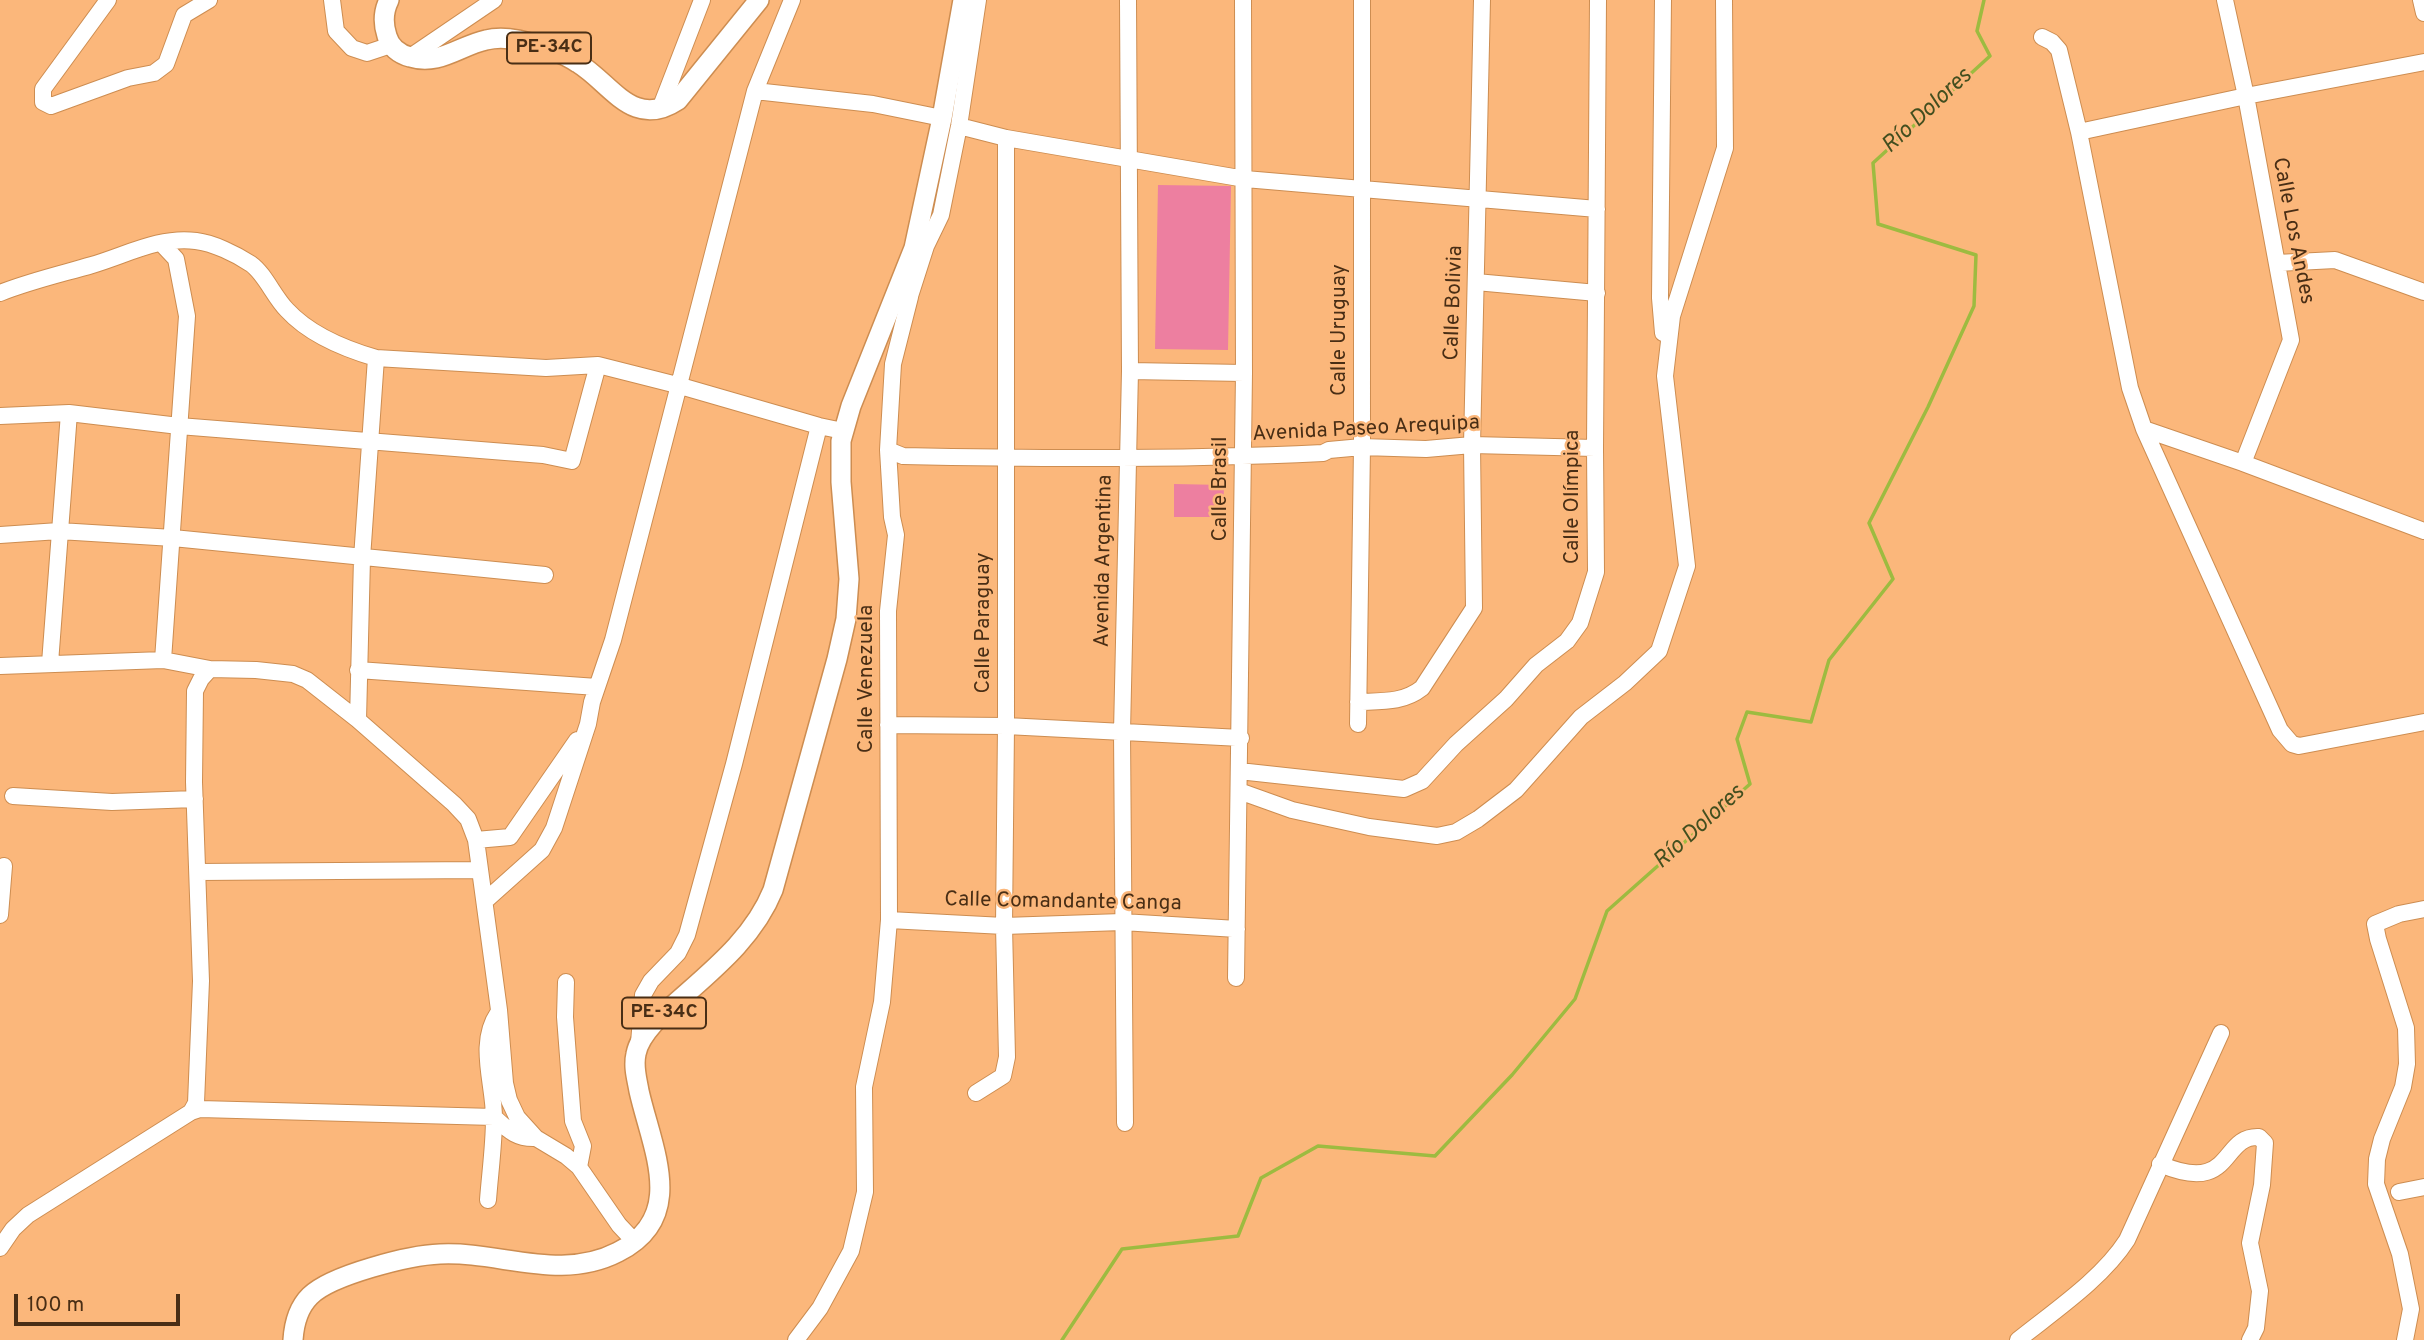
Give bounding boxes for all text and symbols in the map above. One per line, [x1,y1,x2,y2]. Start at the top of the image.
road number: PE-34C [507,32,591,64]
water label: Río Dolores [1877,63,1979,161]
street label: Calle Los Andes [2265,155,2319,307]
street label: Calle Bolivia [1440,245,1470,361]
street label: Calle Uruguay [1328,264,1354,396]
street label: Avenida Paseo Arequipa [1252,411,1480,449]
street label: Calle Olímpica [1561,430,1587,564]
street label: Calle Brasil [1209,436,1235,542]
street label: Avenida Argentina [1091,474,1119,648]
street label: Calle Paraguay [972,552,998,694]
street label: Calle Venezuela [855,605,881,753]
water label: Río Dolores [1649,780,1751,876]
street label: Calle Comandante Canga [944,888,1182,918]
road number: PE-34C [622,998,706,1028]
scale bar [18,1280,184,1324]
text: 100 m [27,1292,84,1319]

